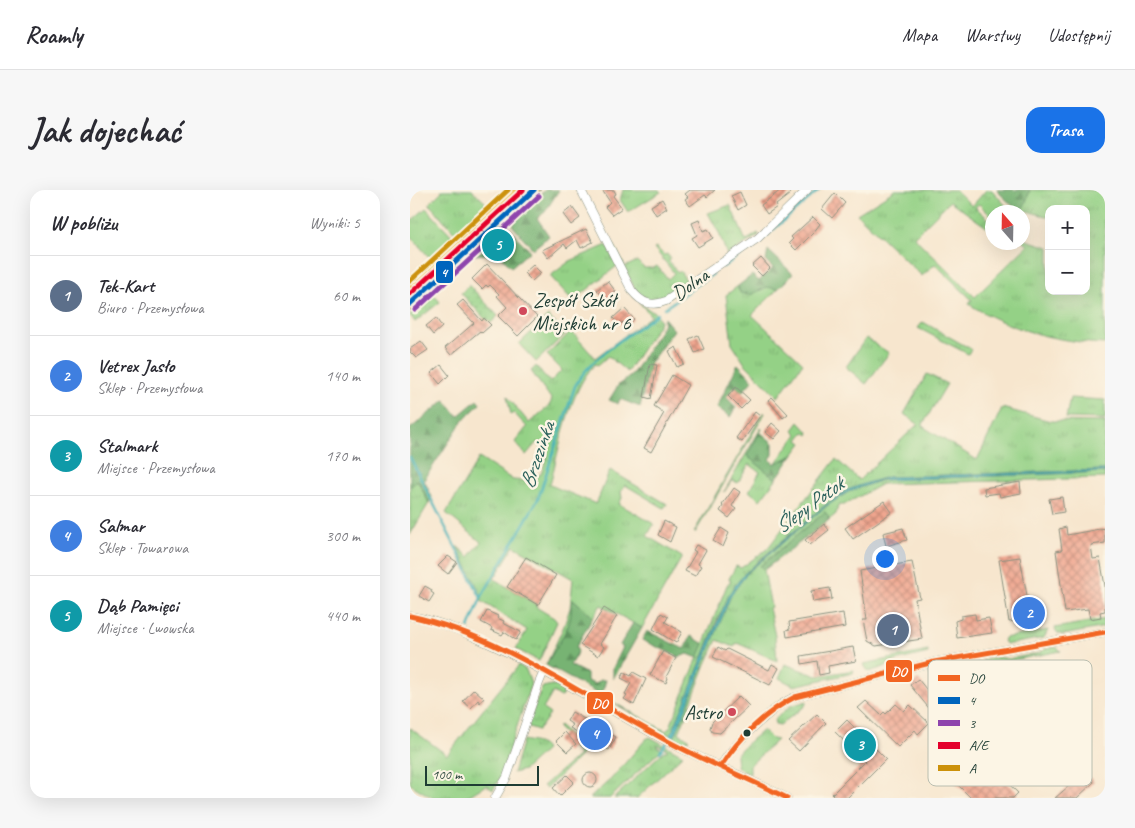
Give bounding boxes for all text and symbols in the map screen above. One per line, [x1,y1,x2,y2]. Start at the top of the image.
text: Roamly [25,20,82,50]
text: Mapa [902,24,937,46]
text: Warstwy [965,24,1020,46]
text: Udostępnij [1048,24,1110,46]
button: Trasa [1026,107,1105,153]
text: Jak dojechać [30,108,181,153]
north arrow [985,205,1030,250]
map controls [1045,205,1090,295]
button: + [1045,205,1090,250]
text: W pobliżu [50,210,117,236]
text: Wyniki: 5 [309,213,360,233]
pin: 5 [482,226,514,264]
button: − [1045,250,1090,295]
line badge: 4 [435,260,454,284]
street label: Dolna [667,262,715,306]
text: 4 [441,264,449,281]
text: Tek-Kart [97,274,154,298]
text: 1 [62,286,70,306]
text: 60 m [333,286,360,306]
place label: Zespół Szkół Miejskich nr 6 [533,288,632,336]
text: Biuro · Przemysłowa [97,298,204,318]
marker: Zespół Szkół Miejskich nr 6 [517,305,529,317]
text: Vetrex Jasło [97,354,174,378]
text: 2 [62,366,70,386]
text: 140 m [326,366,360,386]
text: Sklep · Przemysłowa [97,378,203,398]
water label: Brzezinka [514,416,561,491]
text: Stalmark [97,434,157,458]
text: 3 [62,446,70,466]
text: 170 m [326,446,360,466]
text: Miejsce · Przemysłowa [97,458,215,478]
water label: Ślepy Potok [769,469,851,539]
text: Salmar [97,514,144,538]
text: 4 [62,526,70,546]
text: 300 m [326,526,360,546]
text: Sklep · Towarowa [97,538,188,558]
your location [872,546,898,572]
text: Dąb Pamięci [97,594,178,618]
pin: 2 [1013,594,1045,632]
text: 5 [63,606,69,626]
text: 440 m [326,606,360,626]
pin: 1 [877,611,909,649]
text: Miejsce · Lwowska [97,618,194,638]
line badge: DO [885,659,913,683]
legend [928,660,1092,786]
text: DO [891,663,909,680]
text: DO [969,670,986,687]
line badge: DO [586,691,614,715]
text: 4 [969,692,977,709]
text: DO [592,695,610,712]
place label: Astro [684,700,723,725]
marker: Astro [726,706,738,718]
pin: 4 [579,715,611,753]
text: 3 [969,715,977,732]
pin: 3 [844,726,876,764]
unlabelled marker [742,728,752,738]
text: A/E [969,737,990,754]
text: A [969,760,977,777]
scale bar [425,763,539,786]
text: 100 m [432,766,462,783]

